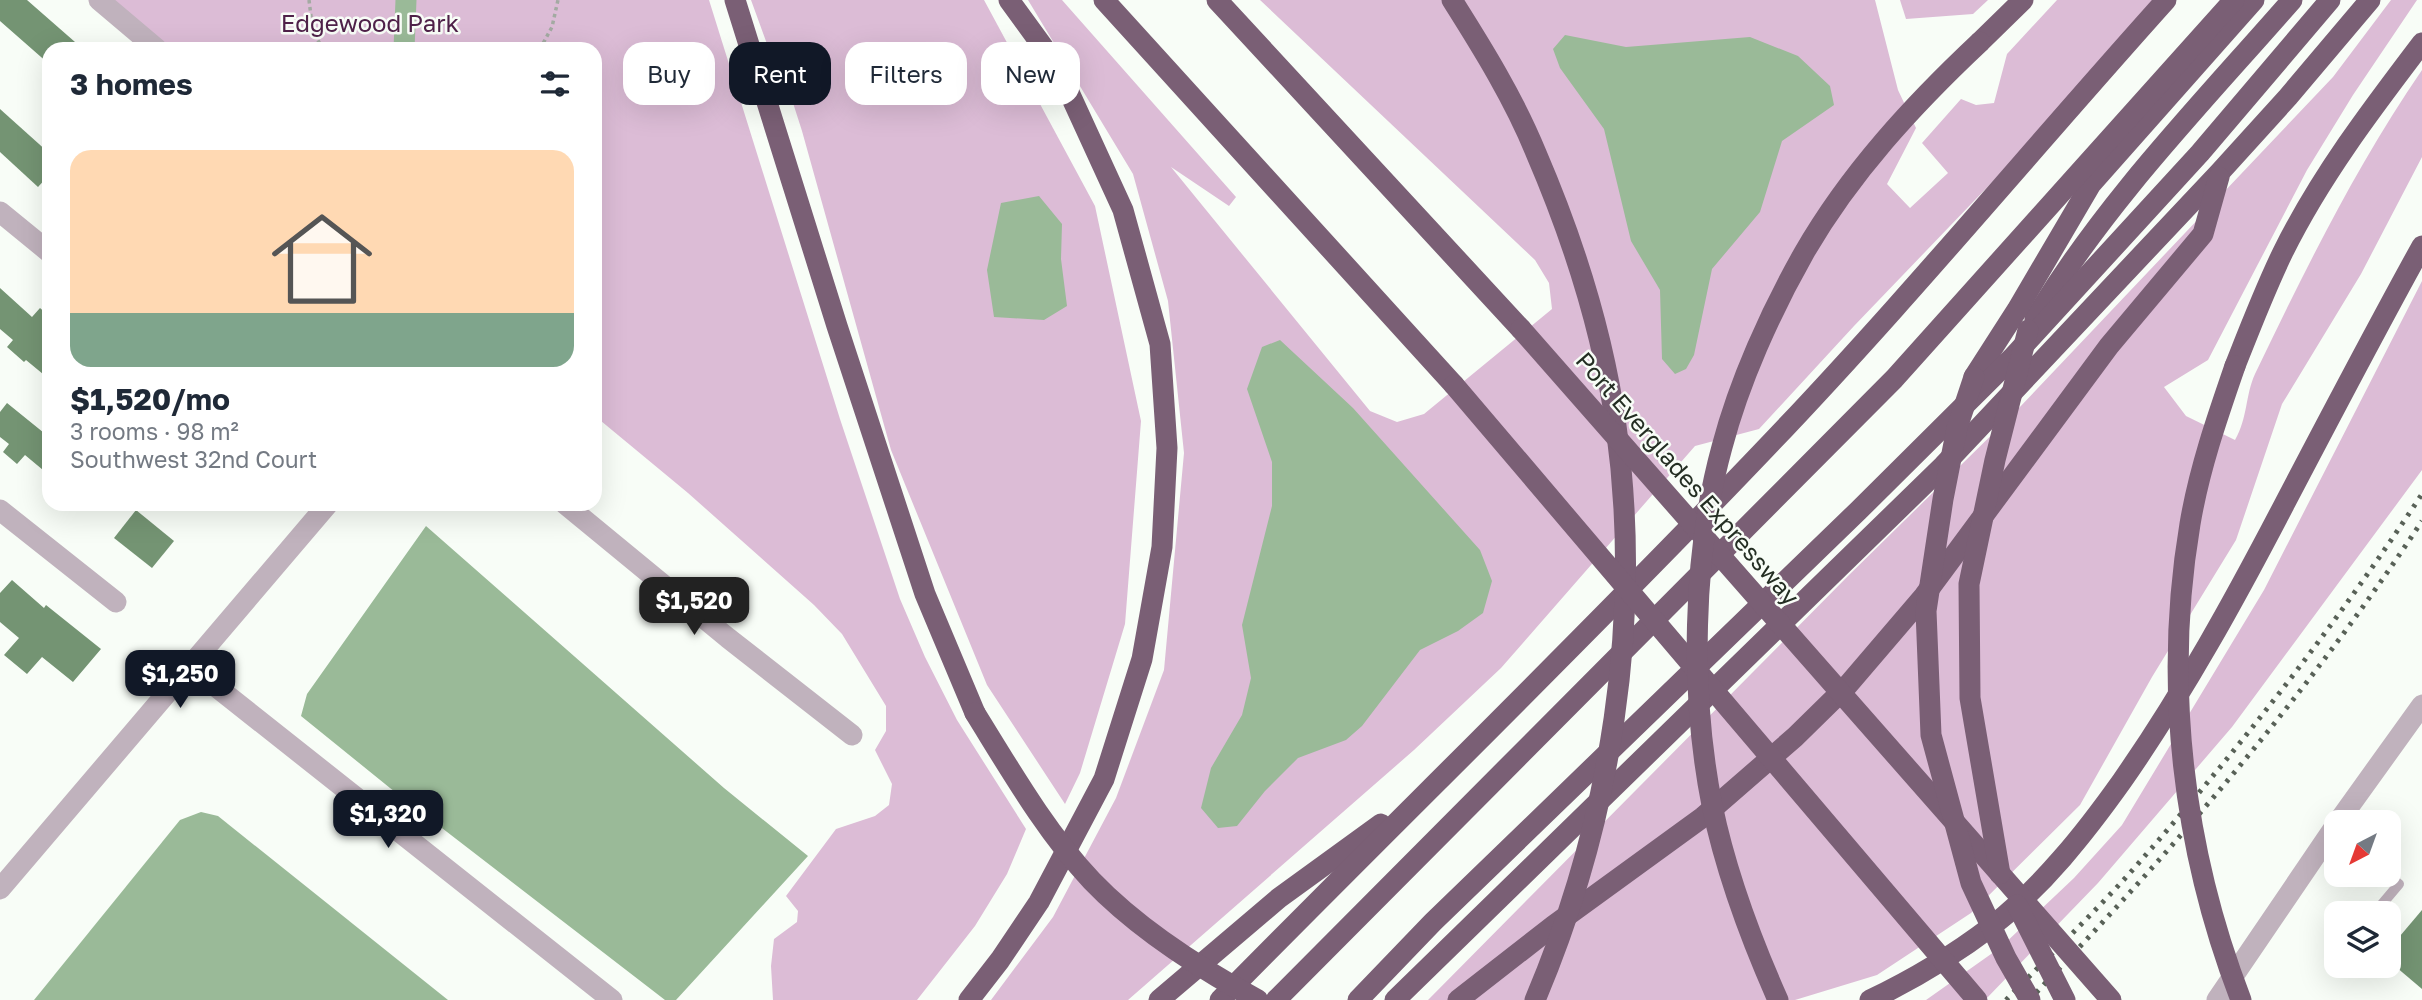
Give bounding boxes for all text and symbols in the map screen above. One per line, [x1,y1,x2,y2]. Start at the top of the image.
park label: Edgewood Park [281,8,459,37]
chip: Buy [623,42,715,105]
chip: Rent [729,42,831,105]
chip: Filters [845,42,967,105]
chip: New [981,42,1080,105]
icon: filters [536,65,574,103]
text: 3 homes [70,66,193,102]
icon: home [259,196,385,322]
street label: Port Everglades Expressway [1570,346,1806,610]
text: $1,520/mo [70,381,230,417]
text: 3 rooms · 98 m² [70,417,239,445]
text: Southwest 32nd Court [70,445,317,473]
pin: $1,520 [637,578,751,637]
text: $1,520 [655,586,733,614]
pin: $1,250 [123,650,237,710]
text: $1,250 [141,659,219,687]
pin: $1,320 [331,790,445,850]
text: $1,320 [349,799,427,827]
north arrow [2324,810,2401,887]
map controls [2324,810,2401,978]
button: layers [2324,901,2401,978]

